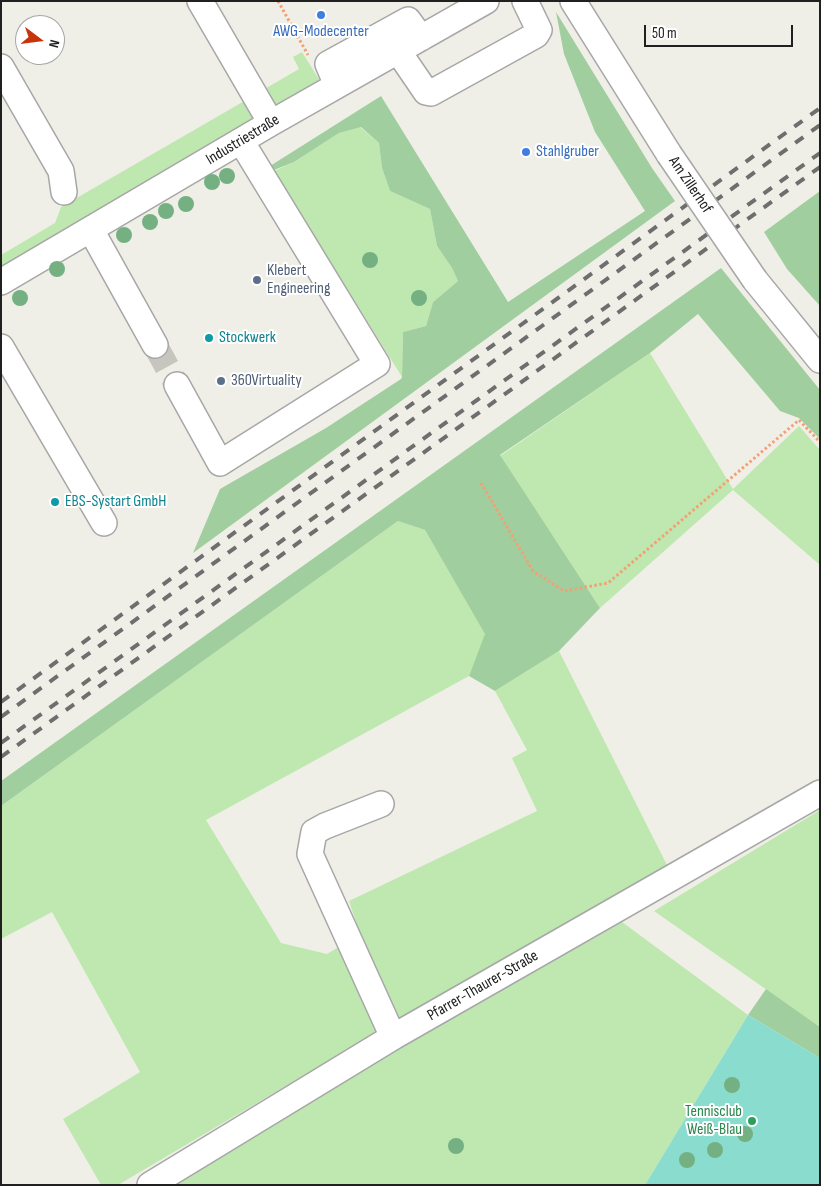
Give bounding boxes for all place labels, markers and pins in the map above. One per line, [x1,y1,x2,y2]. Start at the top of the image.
marker: AWG-Modecenter [315,9,327,21]
place label: AWG-Modecenter [273,22,369,42]
place label: Stahlgruber [536,142,599,162]
marker: Stahlgruber [520,146,532,158]
place label: Klebert Engineering [267,261,330,299]
marker: Klebert Engineering [251,274,263,286]
place label: Stockwerk [219,328,276,348]
marker: Stockwerk [203,332,215,344]
place label: 360Virtuality [231,371,302,391]
marker: 360Virtuality [215,375,227,387]
place label: EBS-Systart GmbH [65,492,166,512]
marker: EBS-Systart GmbH [49,496,61,508]
place label: Tennisclub Weiß-Blau [685,1102,742,1140]
marker: Tennisclub Weiß-Blau [746,1115,758,1127]

